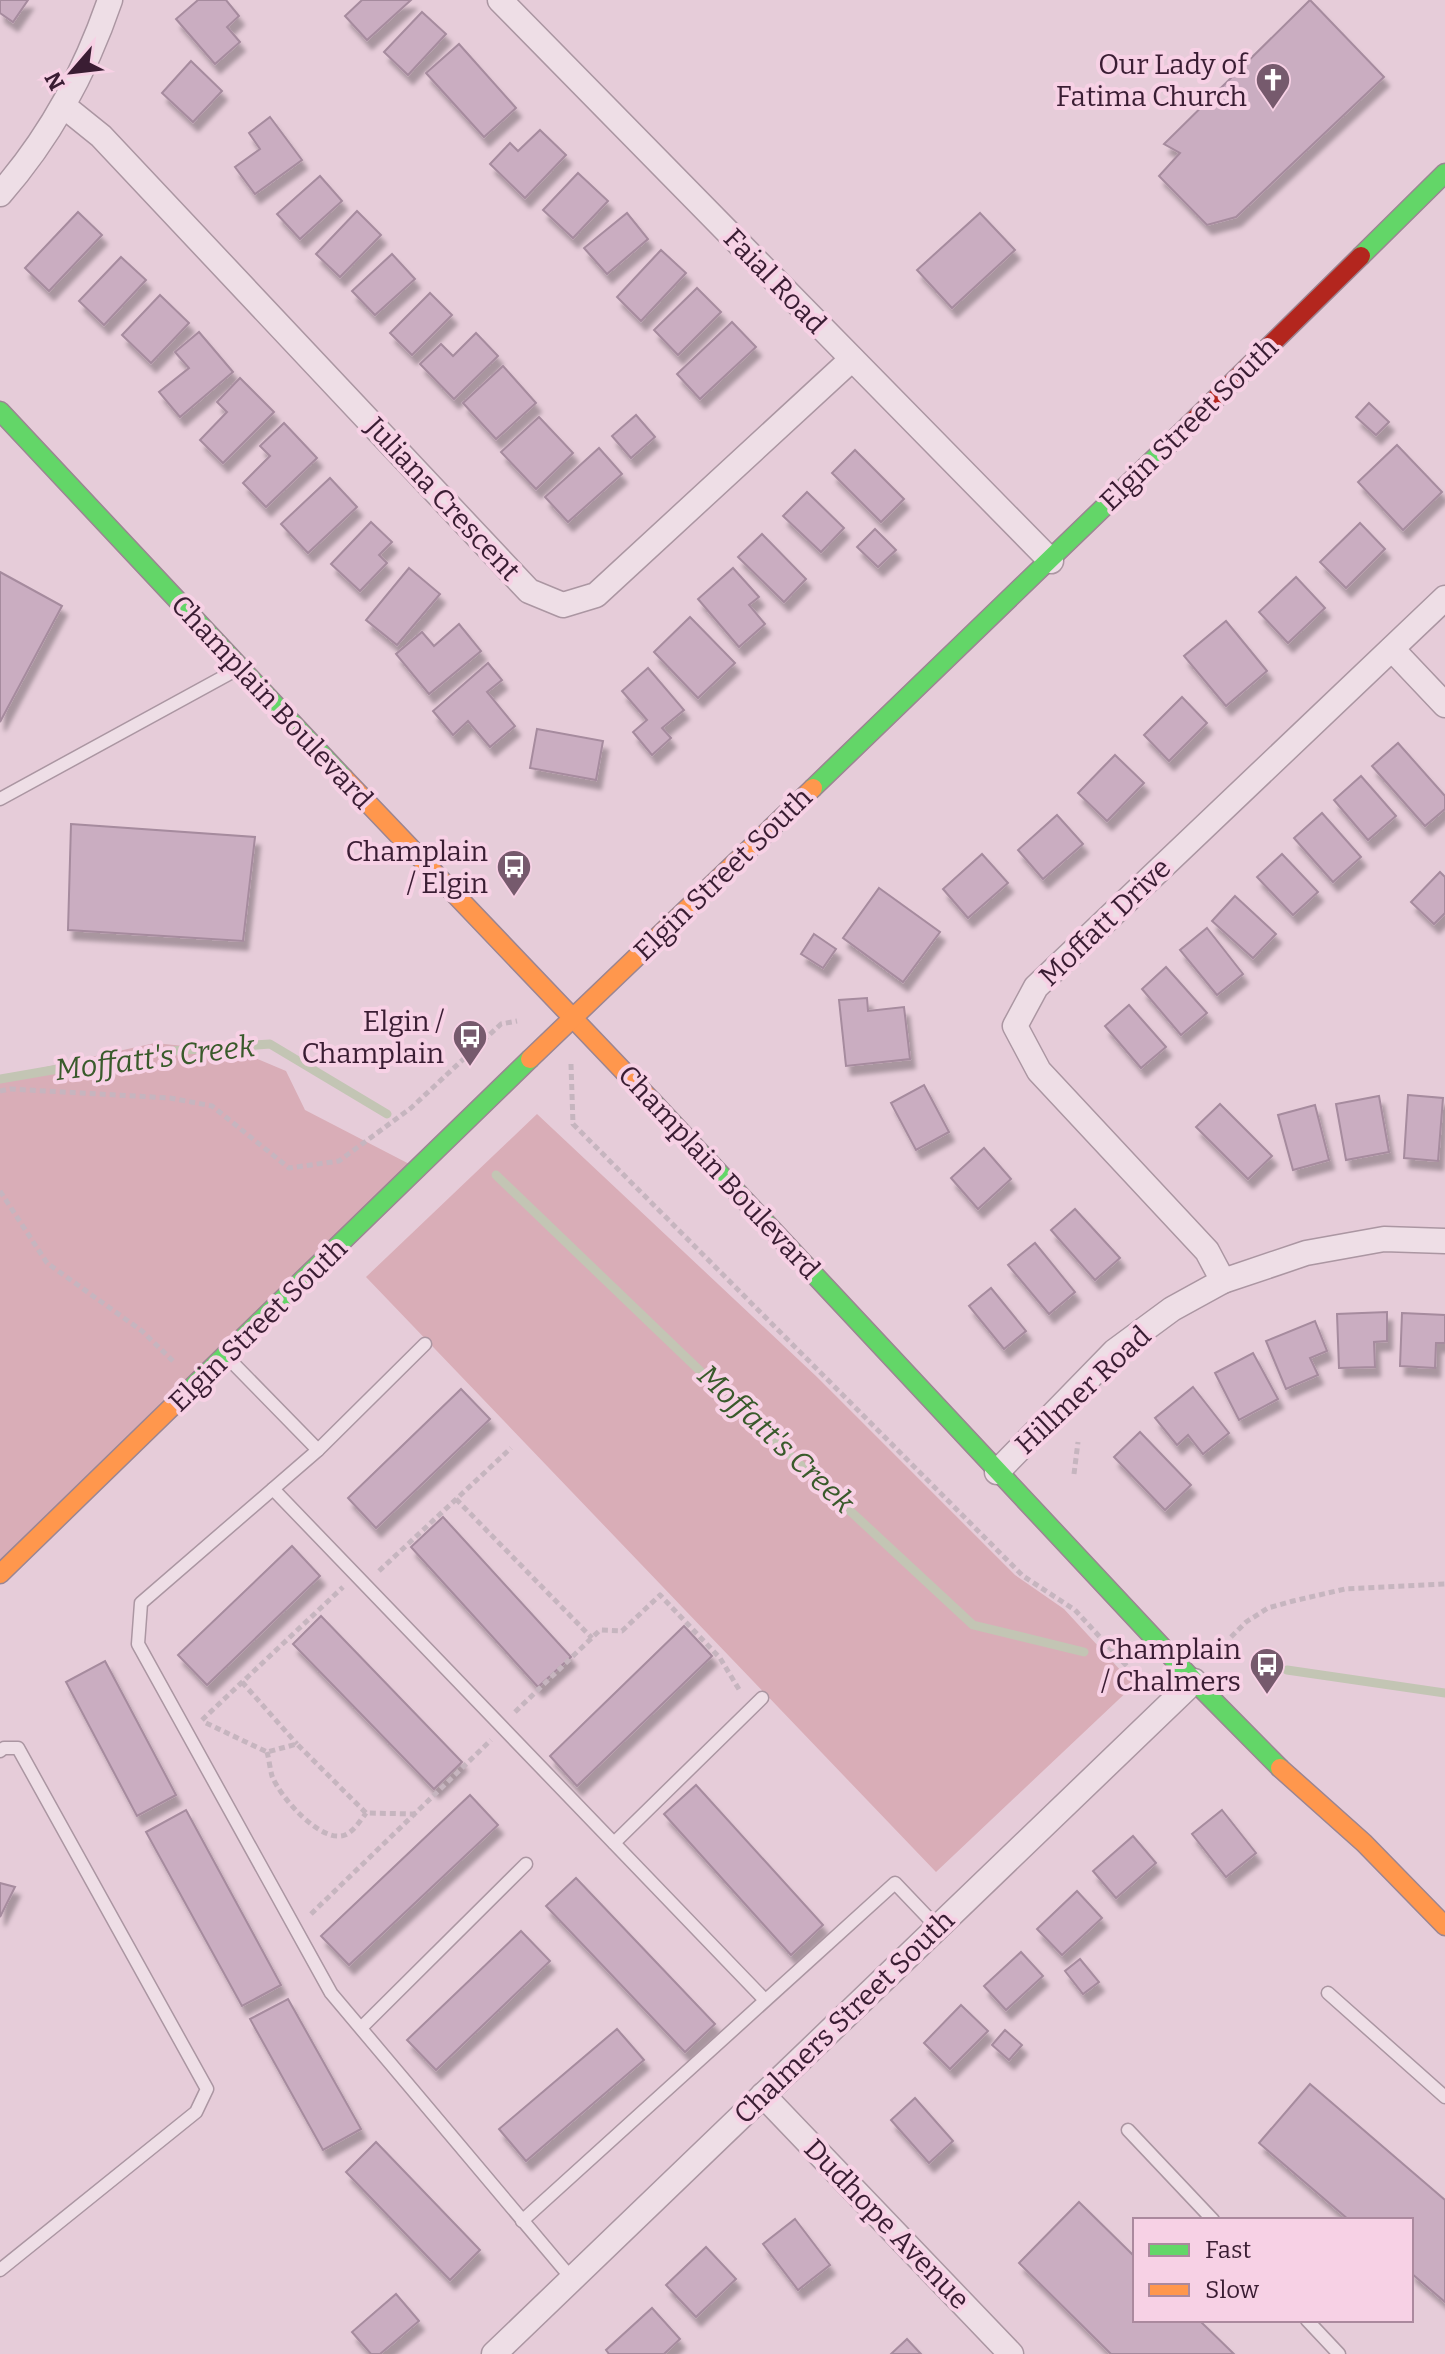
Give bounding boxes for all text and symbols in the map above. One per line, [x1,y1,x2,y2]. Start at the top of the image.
north arrow [32,32,112,112]
place label: Our Lady of Fatima Church [1056,48,1249,113]
church icon: Our Lady of Fatima Church [1254,61,1292,111]
text: N [39,67,71,95]
street label: Faial Road [717,222,833,340]
street label: Elgin Street South [1093,331,1285,517]
street label: Juliana Crescent [358,410,527,587]
street label: Champlain Boulevard [164,588,380,816]
street label: Elgin Street South [627,781,819,967]
place label: Champlain / Elgin [346,835,488,900]
bus stop icon: Champlain / Elgin [495,848,533,898]
street label: Moffatt Drive [1033,851,1177,993]
place label: Elgin / Champlain [302,1005,444,1070]
bus stop icon: Elgin / Champlain [451,1018,489,1068]
water label: Moffatt's Creek [53,1028,258,1088]
street label: Champlain Boulevard [611,1058,827,1286]
street label: Elgin Street South [162,1232,354,1418]
street label: Hillmer Road [1009,1319,1157,1461]
water label: Moffatt's Creek [690,1357,862,1521]
place label: Champlain / Chalmers [1099,1633,1241,1698]
bus stop icon: Champlain / Chalmers [1248,1646,1286,1696]
street label: Chalmers Street South [727,1903,961,2131]
street label: Dudhope Avenue [798,2132,976,2316]
legend [1133,2218,1413,2322]
text: Fast [1205,2236,1251,2264]
text: Slow [1205,2276,1260,2304]

